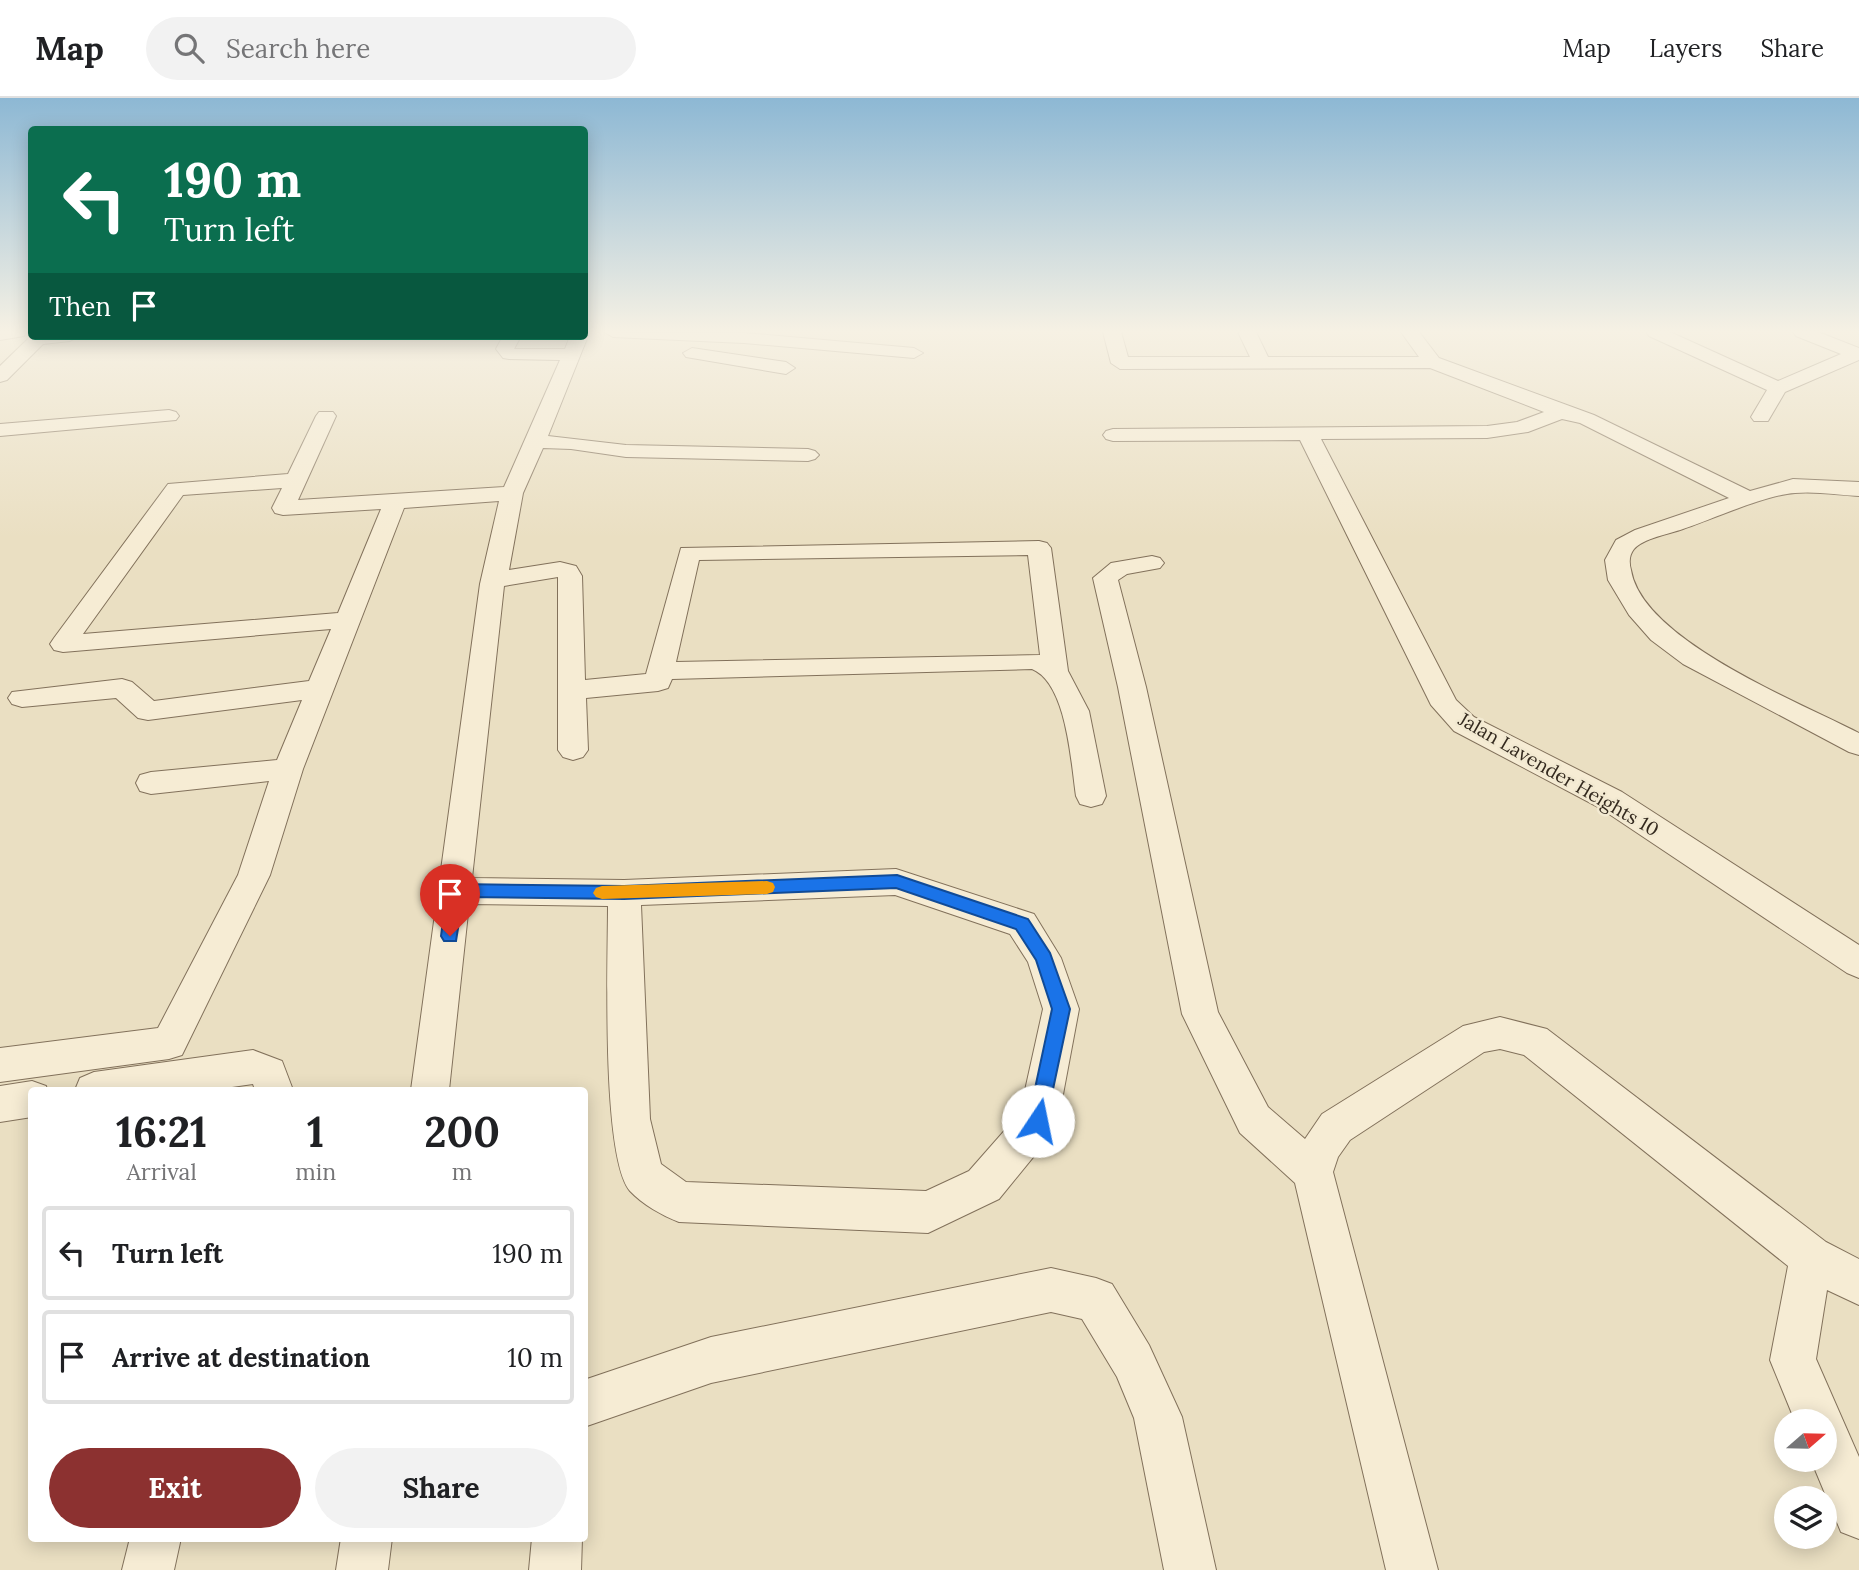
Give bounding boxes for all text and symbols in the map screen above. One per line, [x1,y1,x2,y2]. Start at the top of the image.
search box [146,17,636,80]
text: Map [35,27,104,69]
icon: search [170,29,208,67]
text: Search here [226,32,370,65]
text: Map [1562,33,1611,64]
text: Layers [1649,33,1722,64]
text: Share [1760,33,1824,64]
text: 190 m [164,148,301,210]
icon: left [49,154,140,245]
text: Turn left [164,209,294,250]
icon: arrive [125,287,163,325]
text: Then [49,290,111,323]
street label: Jalan Lavender Heights 10 [1454,706,1663,841]
pin [420,864,480,936]
icon: arrive [431,875,469,913]
position arrow [1001,1084,1075,1158]
text: 16:21 [116,1105,207,1159]
text: 1 [307,1105,324,1159]
text: 200 [424,1105,500,1159]
text: Arrival [126,1157,197,1186]
text: min [295,1157,336,1186]
text: m [452,1157,472,1186]
icon: left [53,1234,91,1272]
text: Turn left [112,1237,223,1270]
text: 190 m [492,1237,563,1270]
icon: arrive [53,1338,91,1376]
text: Arrive at destination [112,1341,370,1374]
text: 10 m [507,1341,563,1374]
north arrow [1774,1409,1838,1472]
map controls [1774,1409,1837,1549]
button: Exit [49,1448,301,1528]
button: Share [315,1448,567,1528]
button: layers [1774,1486,1837,1549]

